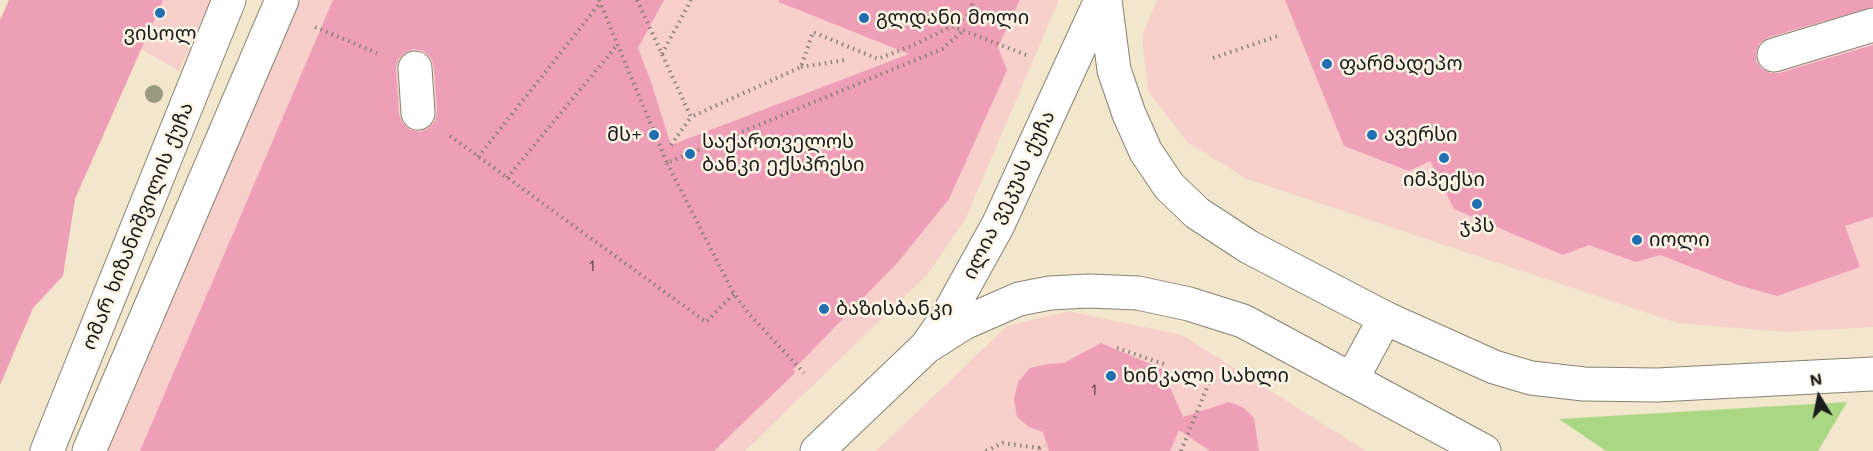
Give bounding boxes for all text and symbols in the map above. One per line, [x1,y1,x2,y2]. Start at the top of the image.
marker: ვისოლ [153,6,167,20]
place label: გლდანი მოლი [876,6,1029,30]
marker: გლდანი მოლი [857,11,871,25]
place label: ვისოლ [124,22,196,46]
place label: ფარმადეპო [1339,52,1462,76]
marker: ფარმადეპო [1320,57,1334,71]
street label: ომარ ხიზანიშვილის ქუჩა [77,99,199,353]
street label: ილია ვეკუას ქუჩა [958,107,1060,283]
place label: მს+ [607,123,642,147]
place label: ავერსი [1384,123,1458,147]
marker: მს+ [647,128,661,142]
marker: ავერსი [1365,128,1379,142]
place label: საქართველოს ბანკი ექსპრესი [702,130,865,177]
marker: საქართველოს ბანკი ექსპრესი [683,147,697,161]
marker: იმპექსი [1437,151,1451,165]
place label: იმპექსი [1403,168,1485,192]
marker: ჯპს [1470,197,1484,211]
place label: ჯპს [1460,214,1494,238]
place label: იოლი [1649,228,1710,252]
marker: იოლი [1630,233,1644,247]
house number: 1 [588,256,596,276]
place label: ბაზისბანკი [836,297,953,321]
marker: ბაზისბანკი [817,302,831,316]
place label: ხინკალი სახლი [1123,364,1289,388]
north arrow [1789,367,1849,427]
text: N [1808,367,1824,390]
marker: ხინკალი სახლი [1104,369,1118,383]
house number: 1 [1090,380,1098,400]

